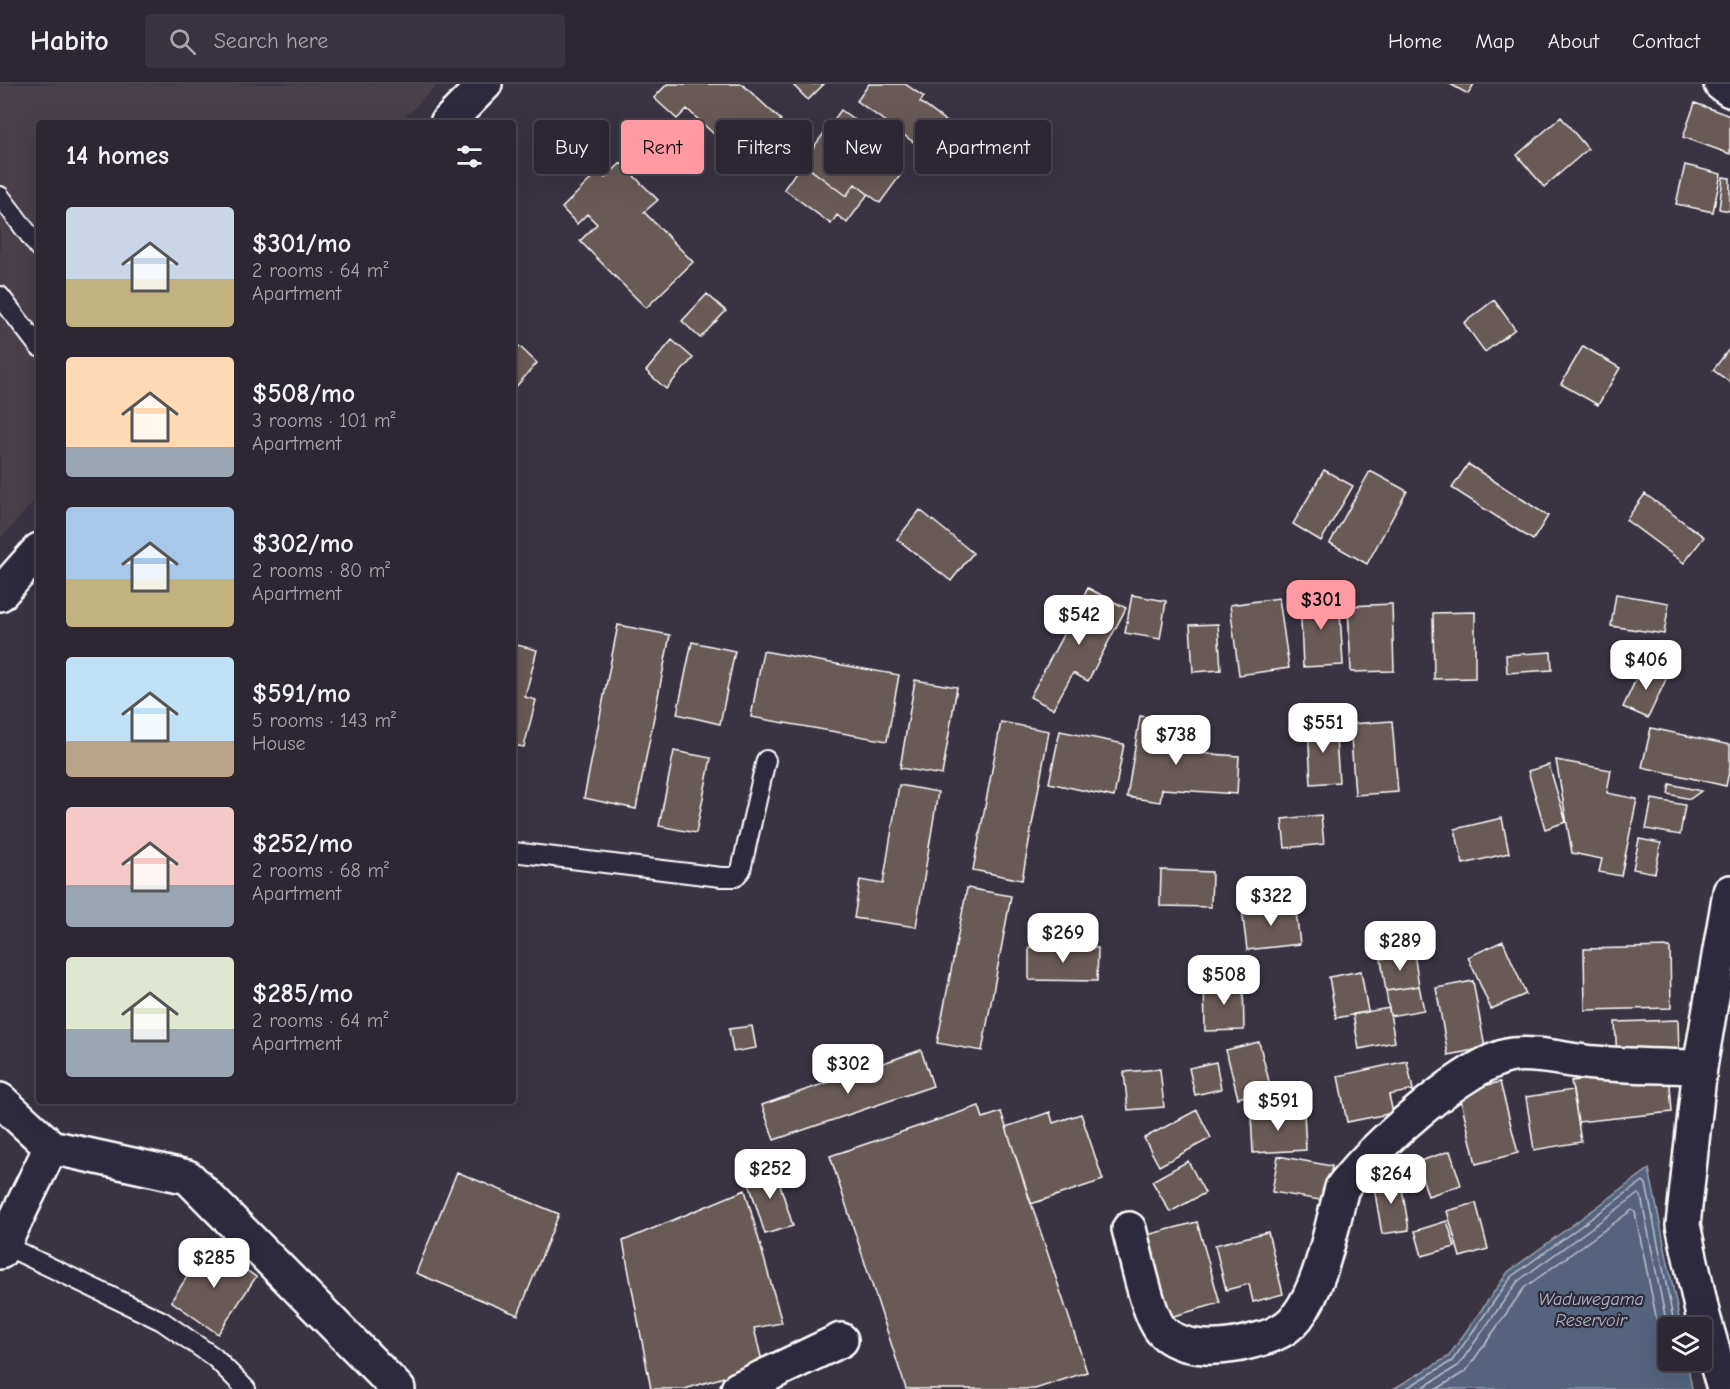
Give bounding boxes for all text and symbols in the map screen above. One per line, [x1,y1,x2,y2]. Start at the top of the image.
search box [145,14,565,68]
text: Habito [30,25,109,57]
icon: search [166,25,199,58]
text: Search here [214,28,328,54]
text: Home [1388,29,1442,53]
text: Map [1475,29,1515,53]
text: About [1548,29,1599,53]
text: Contact [1632,29,1700,53]
chip: Buy [534,120,609,174]
chip: Rent [621,120,704,174]
chip: Filters [716,120,812,174]
chip: New [824,120,903,174]
chip: Apartment [915,120,1051,174]
icon: filters [453,140,486,173]
text: 14 homes [66,141,169,171]
text: $301/mo [252,229,351,259]
icon: home [114,231,186,303]
text: 2 rooms · 64 m² [252,259,388,282]
text: Apartment [252,282,342,305]
text: $508/mo [252,379,355,409]
icon: home [114,381,186,453]
text: 3 rooms · 101 m² [252,409,396,432]
text: Apartment [252,432,342,455]
text: $302/mo [252,529,354,559]
icon: home [114,531,186,603]
text: 2 rooms · 80 m² [252,559,390,582]
pin: $301 [1285,580,1357,631]
text: Apartment [252,582,342,605]
text: $301 [1300,588,1342,611]
pin: $542 [1043,595,1115,646]
text: $542 [1058,603,1100,626]
pin: $406 [1610,640,1682,691]
text: $406 [1624,648,1668,671]
text: $591/mo [252,679,351,709]
icon: home [114,681,186,753]
pin: $551 [1287,703,1359,754]
text: 5 rooms · 143 m² [252,709,396,732]
text: $551 [1302,711,1344,734]
pin: $738 [1140,715,1212,766]
text: $738 [1155,723,1197,746]
text: House [252,732,306,755]
text: $252/mo [252,829,353,859]
icon: home [114,831,186,903]
text: 2 rooms · 68 m² [252,859,389,882]
pin: $322 [1235,876,1307,927]
text: Apartment [252,882,342,905]
text: $322 [1250,884,1292,907]
pin: $269 [1027,913,1099,964]
text: $269 [1042,921,1084,944]
pin: $289 [1364,921,1436,972]
text: $289 [1379,929,1421,952]
pin: $508 [1188,955,1260,1006]
text: $508 [1202,963,1246,986]
text: $285/mo [252,979,353,1009]
icon: home [114,981,186,1053]
text: 2 rooms · 64 m² [252,1009,388,1032]
text: Apartment [252,1032,342,1055]
pin: $302 [812,1044,884,1095]
text: $302 [826,1052,870,1075]
pin: $591 [1242,1081,1314,1132]
text: $591 [1258,1089,1298,1112]
pin: $252 [734,1149,806,1200]
pin: $264 [1355,1154,1427,1205]
text: $252 [749,1157,791,1180]
text: $264 [1370,1162,1412,1185]
pin: $285 [178,1238,250,1289]
text: $285 [193,1246,235,1269]
water label: Waduwegama Reservoir [1538,1289,1644,1331]
map controls [1658,1317,1712,1371]
button: layers [1658,1317,1712,1371]

